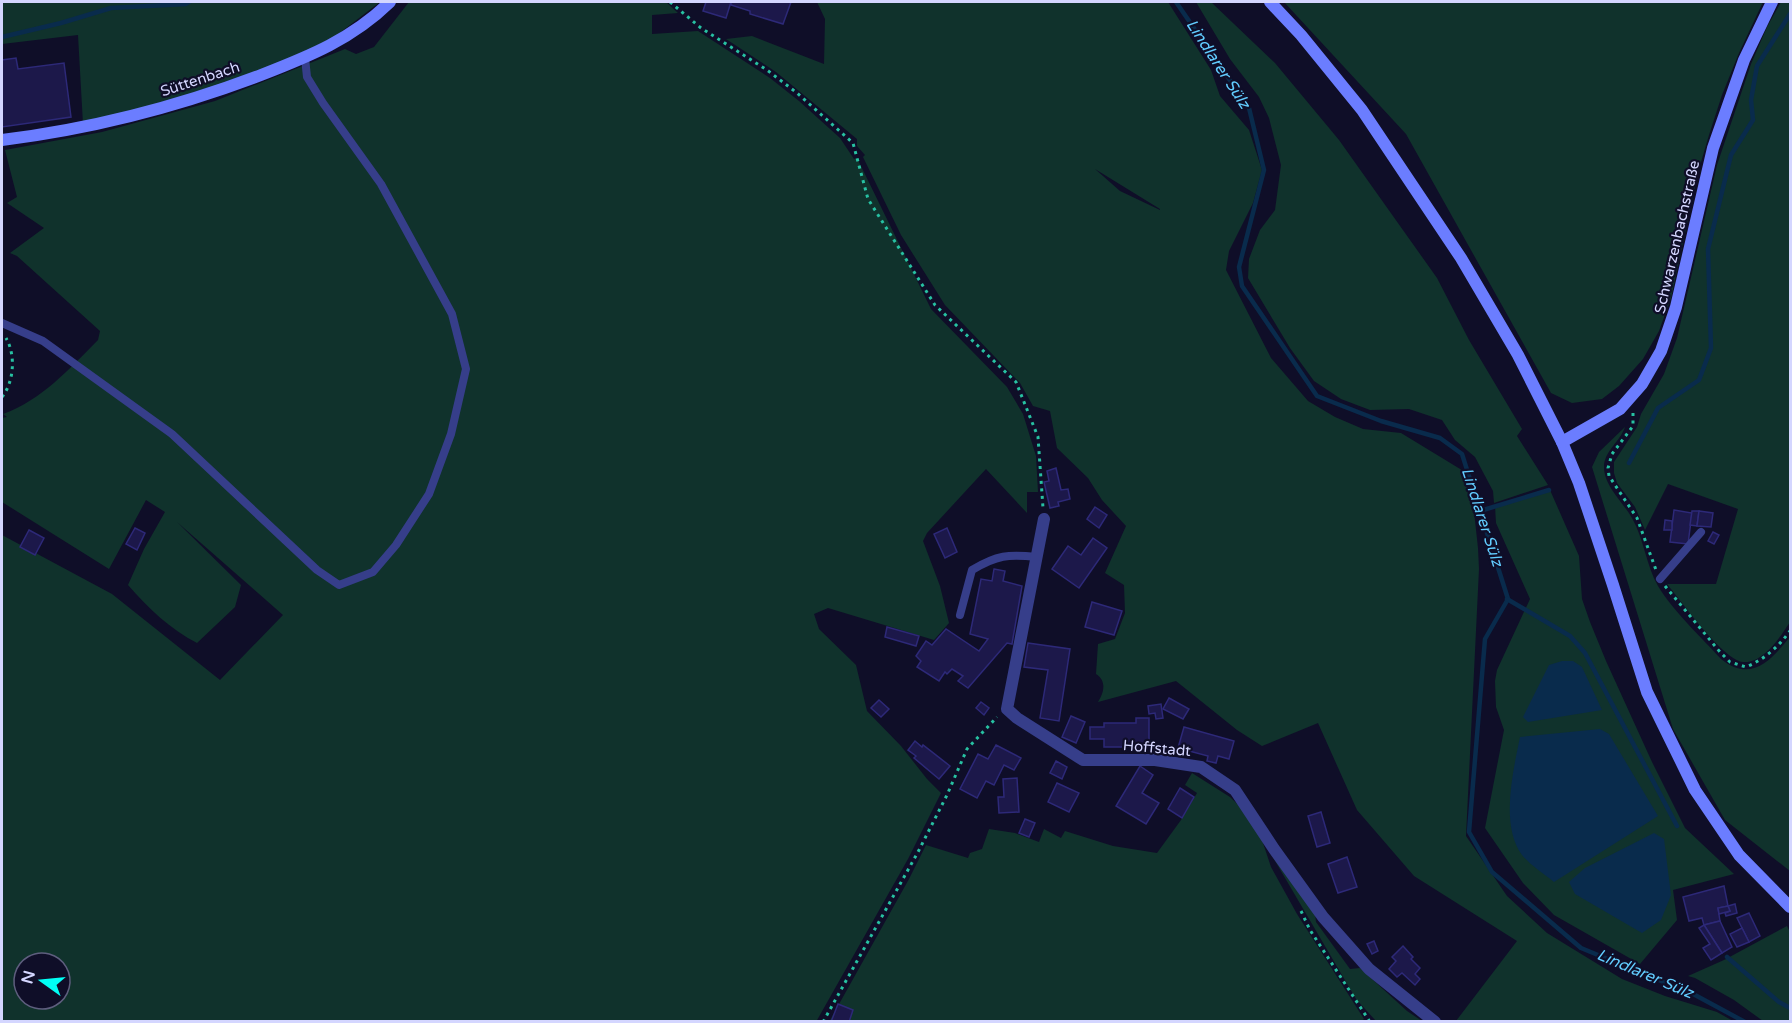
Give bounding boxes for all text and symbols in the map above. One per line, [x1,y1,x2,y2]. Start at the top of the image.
water label: Lindlarer Sülz [1182,16,1255,114]
street label: Süttenbach [158,58,242,100]
street label: Schwarzenbachstraße [1651,158,1703,316]
water label: Lindlarer Sülz [1457,465,1508,571]
street label: Hoffstadt [1122,736,1192,760]
water label: Lindlarer Sülz [1594,945,1698,1004]
north arrow [12,951,72,1011]
text: N [17,969,40,986]

